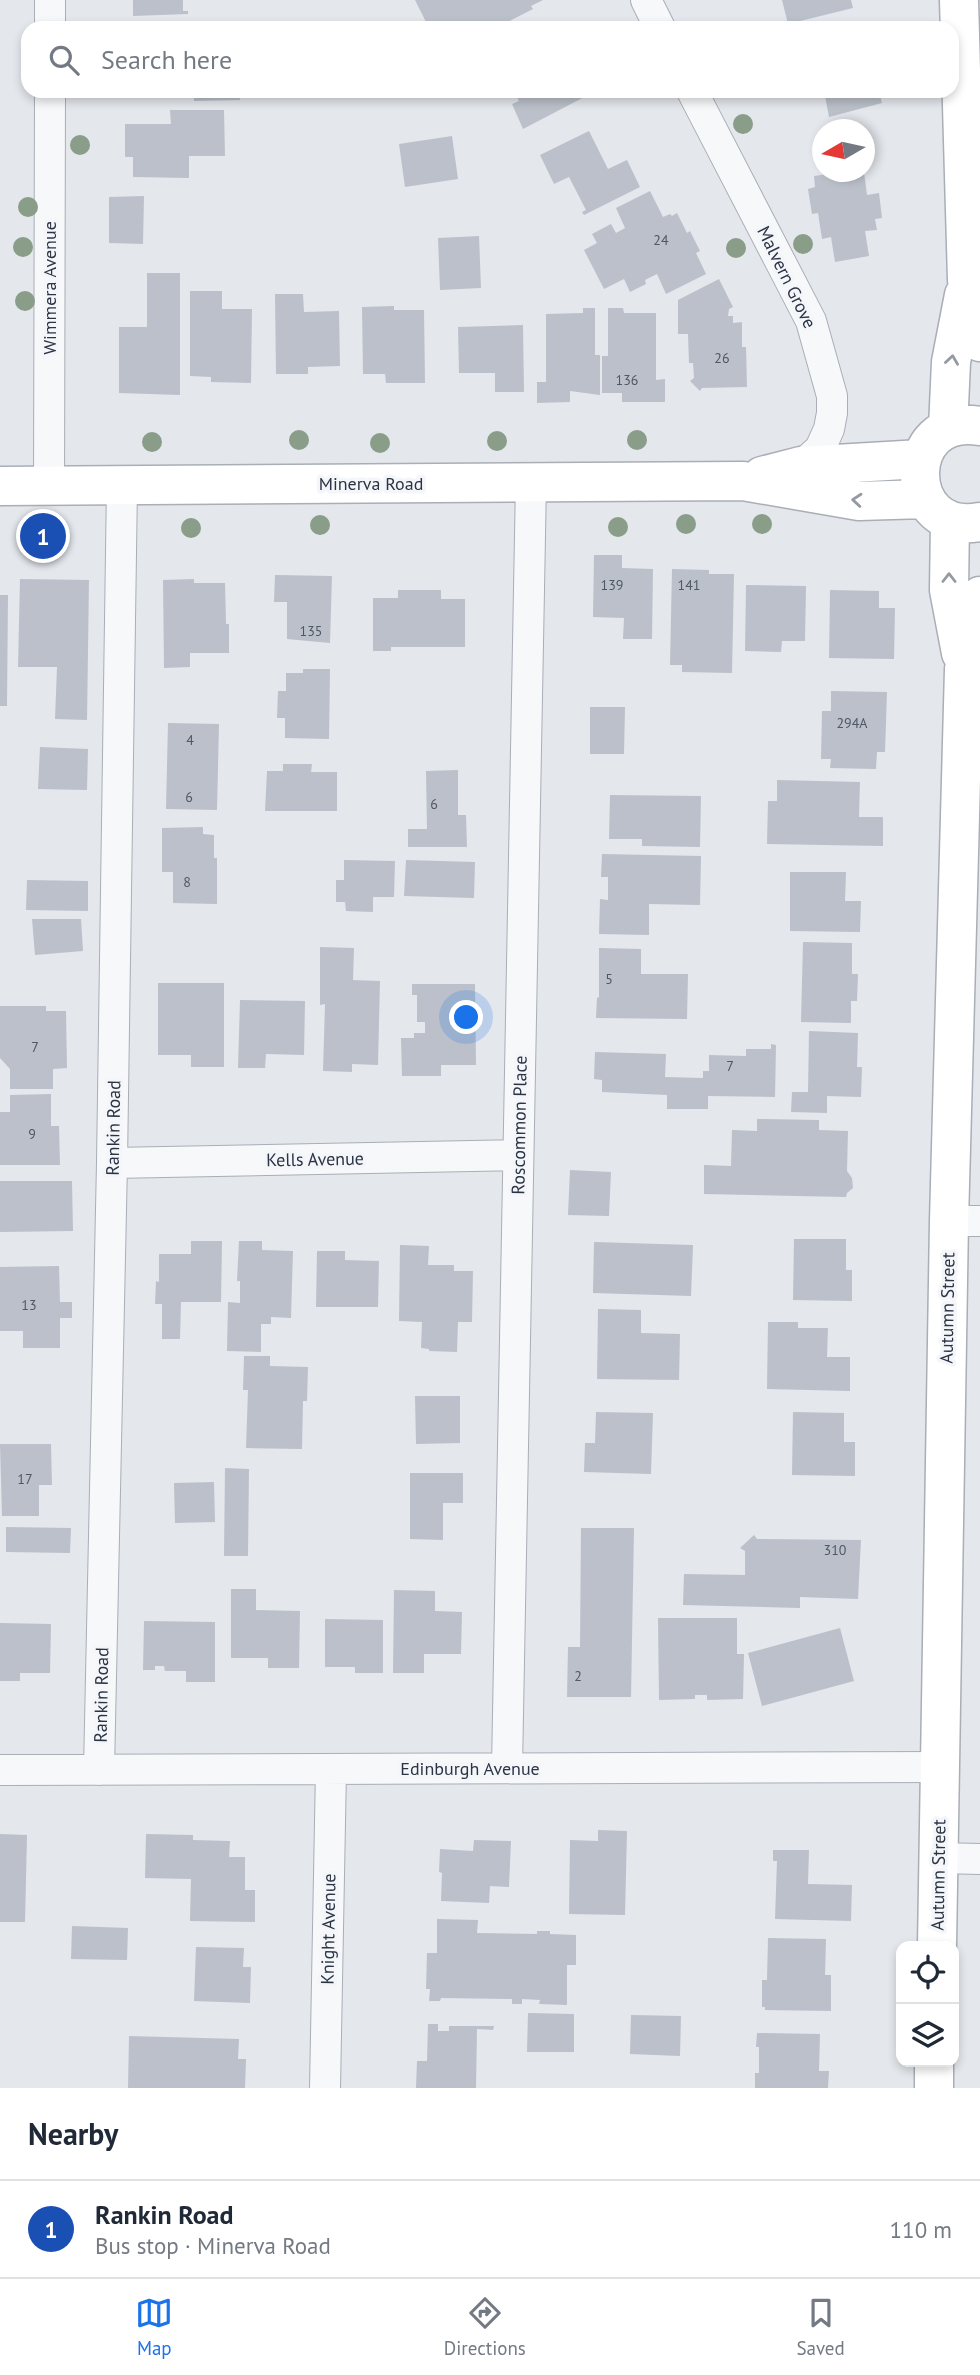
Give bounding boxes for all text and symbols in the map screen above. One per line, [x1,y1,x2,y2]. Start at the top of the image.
search box [21,21,959,98]
icon: search [45,41,83,79]
text: Search here [101,43,232,76]
north arrow [812,119,875,182]
street label: Wimmera Avenue [38,221,61,355]
street label: Malvern Grove [752,222,822,332]
house number: 24 [653,231,669,249]
house number: 26 [714,349,730,367]
one-way arrow [945,354,960,366]
house number: 136 [616,371,638,389]
street label: Minerva Road [319,472,423,495]
one-way arrow [851,493,862,508]
pin: 1 [20,510,66,562]
one-way arrow [941,572,957,583]
house number: 139 [601,576,623,594]
house number: 141 [678,576,700,594]
house number: 135 [300,622,322,640]
house number: 294A [836,714,868,732]
house number: 4 [186,731,194,749]
house number: 6 [185,788,193,806]
house number: 6 [430,795,438,813]
house number: 8 [183,873,191,891]
house number: 5 [605,970,613,988]
your location [449,1000,483,1034]
house number: 7 [31,1038,39,1056]
street label: Roscommon Place [506,1055,532,1195]
house number: 7 [726,1057,734,1075]
street label: Rankin Road [101,1080,125,1176]
house number: 9 [28,1125,36,1143]
street label: Kells Avenue [266,1147,364,1171]
street label: Autumn Street [935,1252,959,1364]
house number: 13 [21,1296,37,1314]
house number: 17 [17,1470,33,1488]
house number: 310 [824,1541,847,1559]
street label: Rankin Road [89,1647,113,1743]
house number: 2 [574,1667,582,1685]
street label: Edinburgh Avenue [400,1757,540,1780]
street label: Autumn Street [926,1819,950,1931]
street label: Knight Avenue [316,1873,340,1985]
map controls [896,1941,959,2067]
button: locate [896,1941,959,2004]
button: layers [896,2004,959,2067]
text: Nearby [28,2114,118,2153]
text: Rankin Road [95,2198,234,2231]
text: 1 [44,2215,58,2244]
text: 110 m [890,2215,952,2244]
text: Bus stop · Minerva Road [95,2231,331,2260]
tab: Map [135,2294,173,2360]
tab: Directions [444,2294,526,2360]
tab: Saved [796,2294,845,2360]

